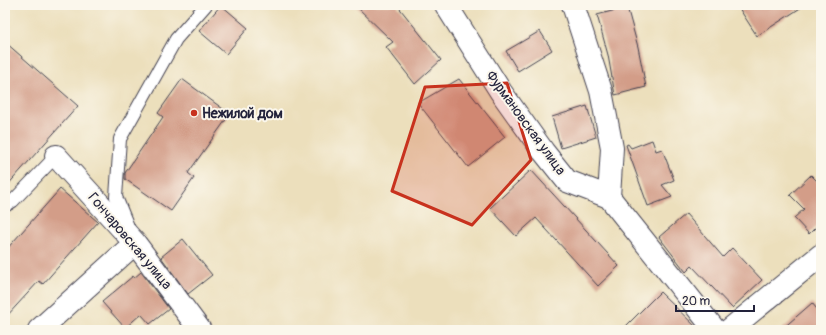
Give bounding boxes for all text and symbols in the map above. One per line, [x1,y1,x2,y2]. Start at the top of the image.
street label: Фурмановская улица [483,68,569,178]
place label: Нежилой дом [202,105,283,122]
marker: Нежилой дом [189,108,199,118]
street label: Гончаровская улица [85,189,175,293]
scale bar [676,287,754,313]
text: 20 m [682,294,711,309]

